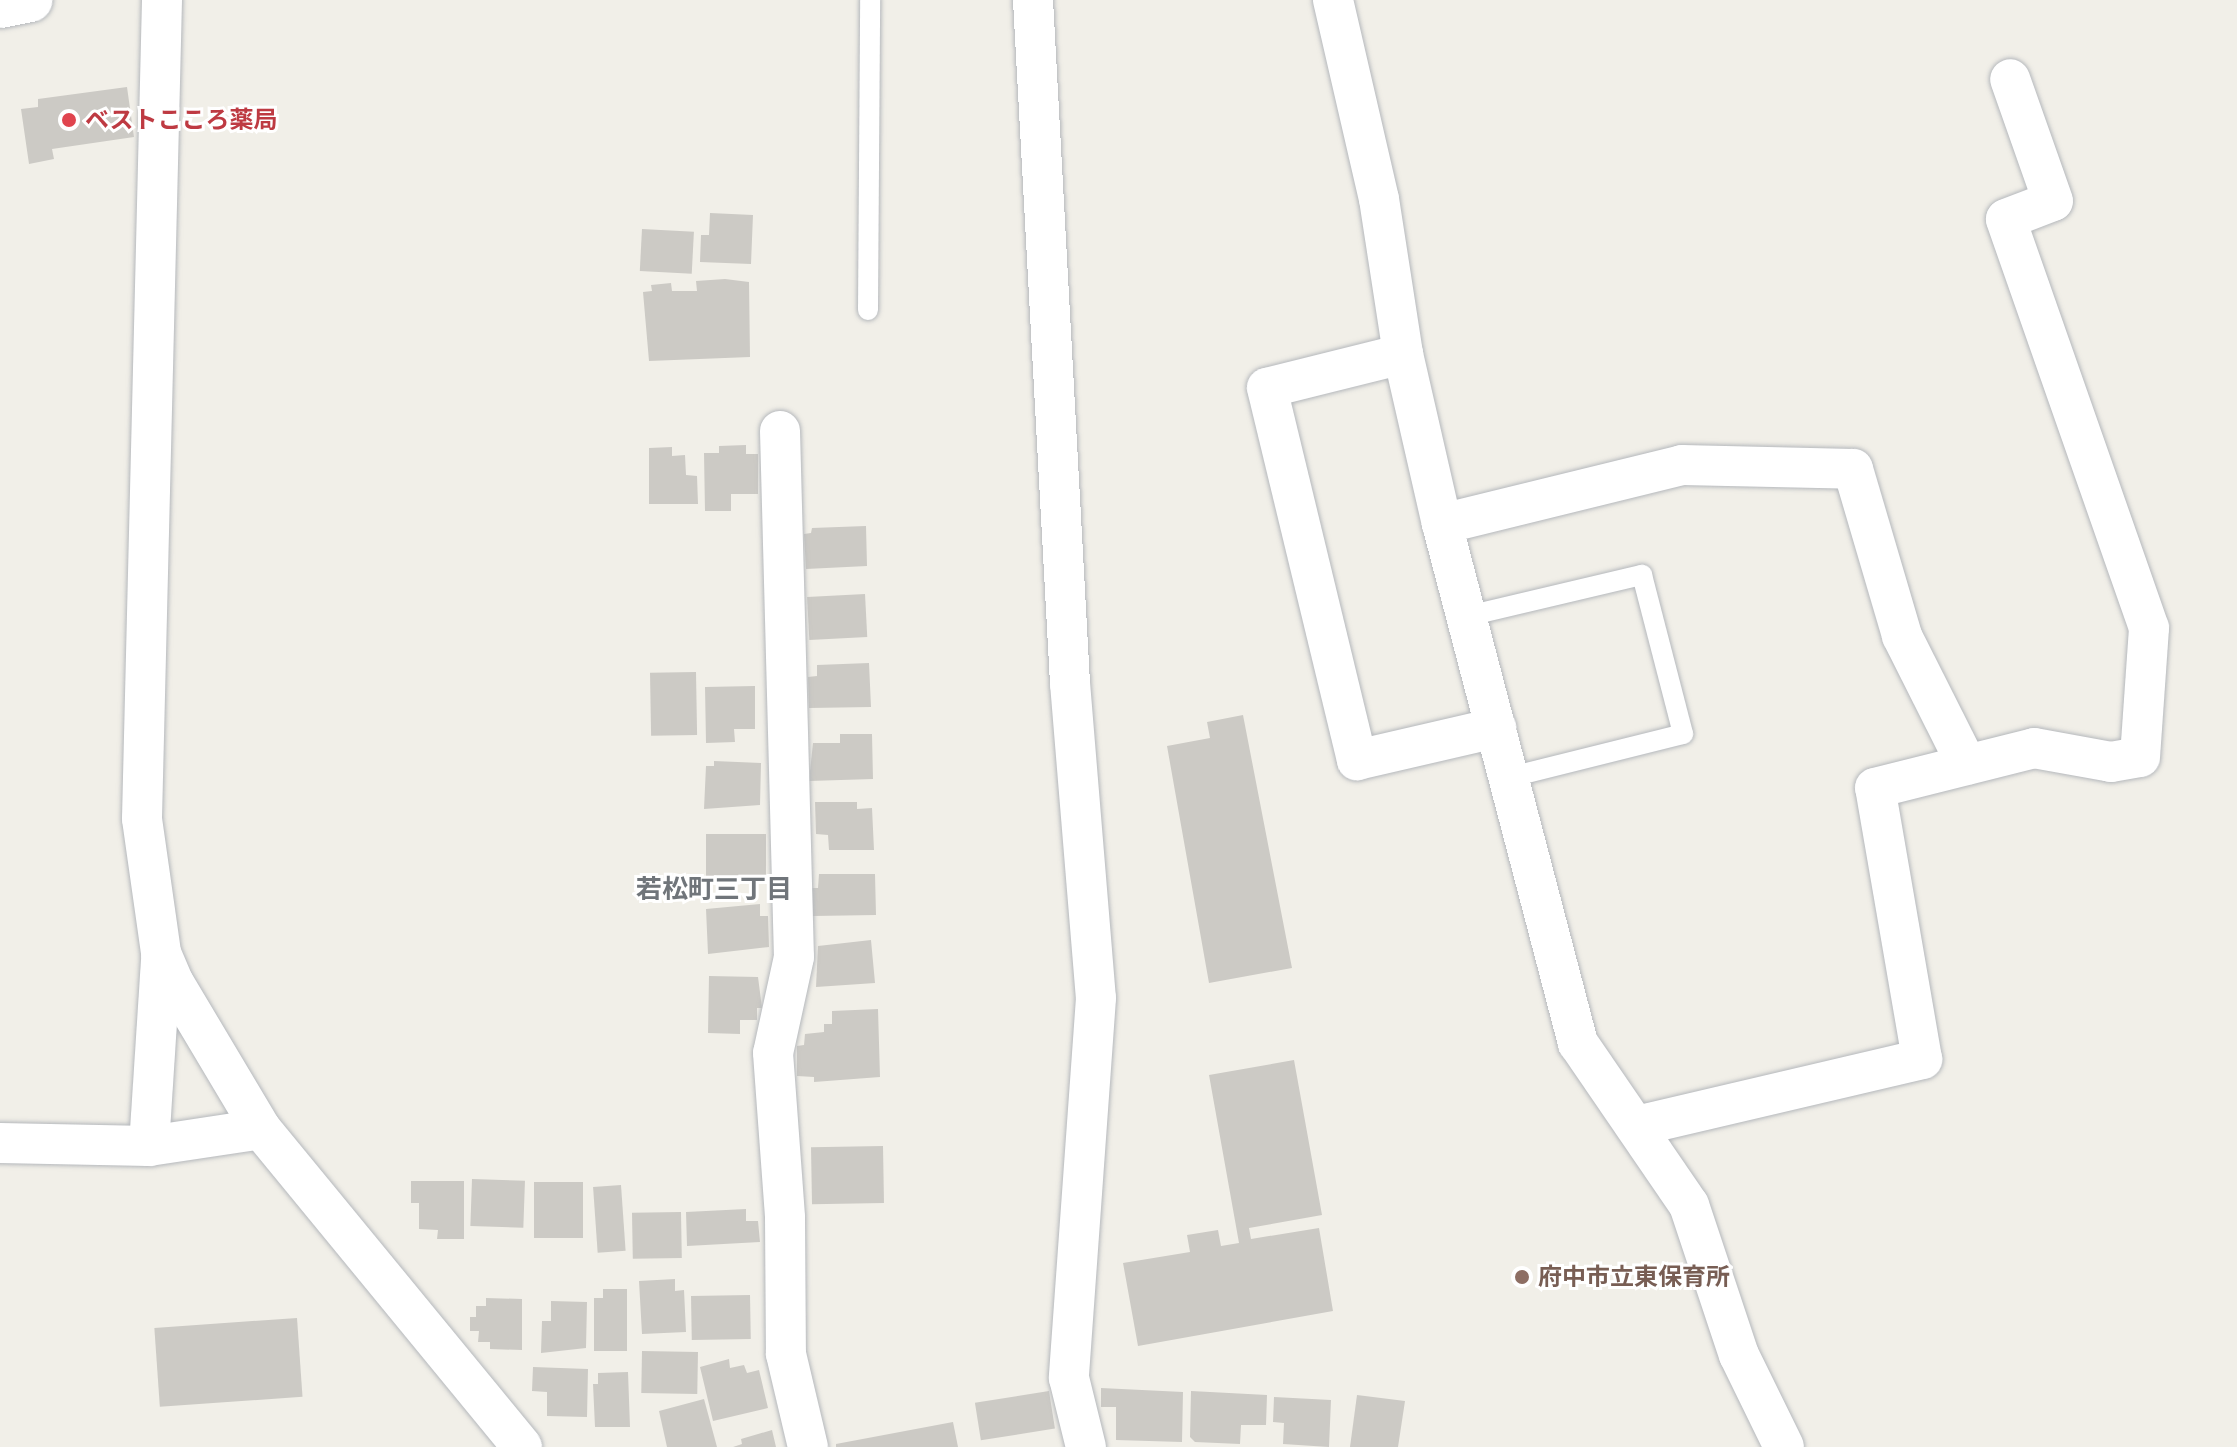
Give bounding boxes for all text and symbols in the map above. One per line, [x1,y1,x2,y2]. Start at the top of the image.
place label: ベストこころ薬局 [85,106,277,134]
marker: ベストこころ薬局 [60,111,78,129]
district label: 若松町三丁目 [636,873,792,905]
place label: 府中市立東保育所 [1538,1263,1730,1291]
marker: 府中市立東保育所 [1513,1268,1531,1286]

